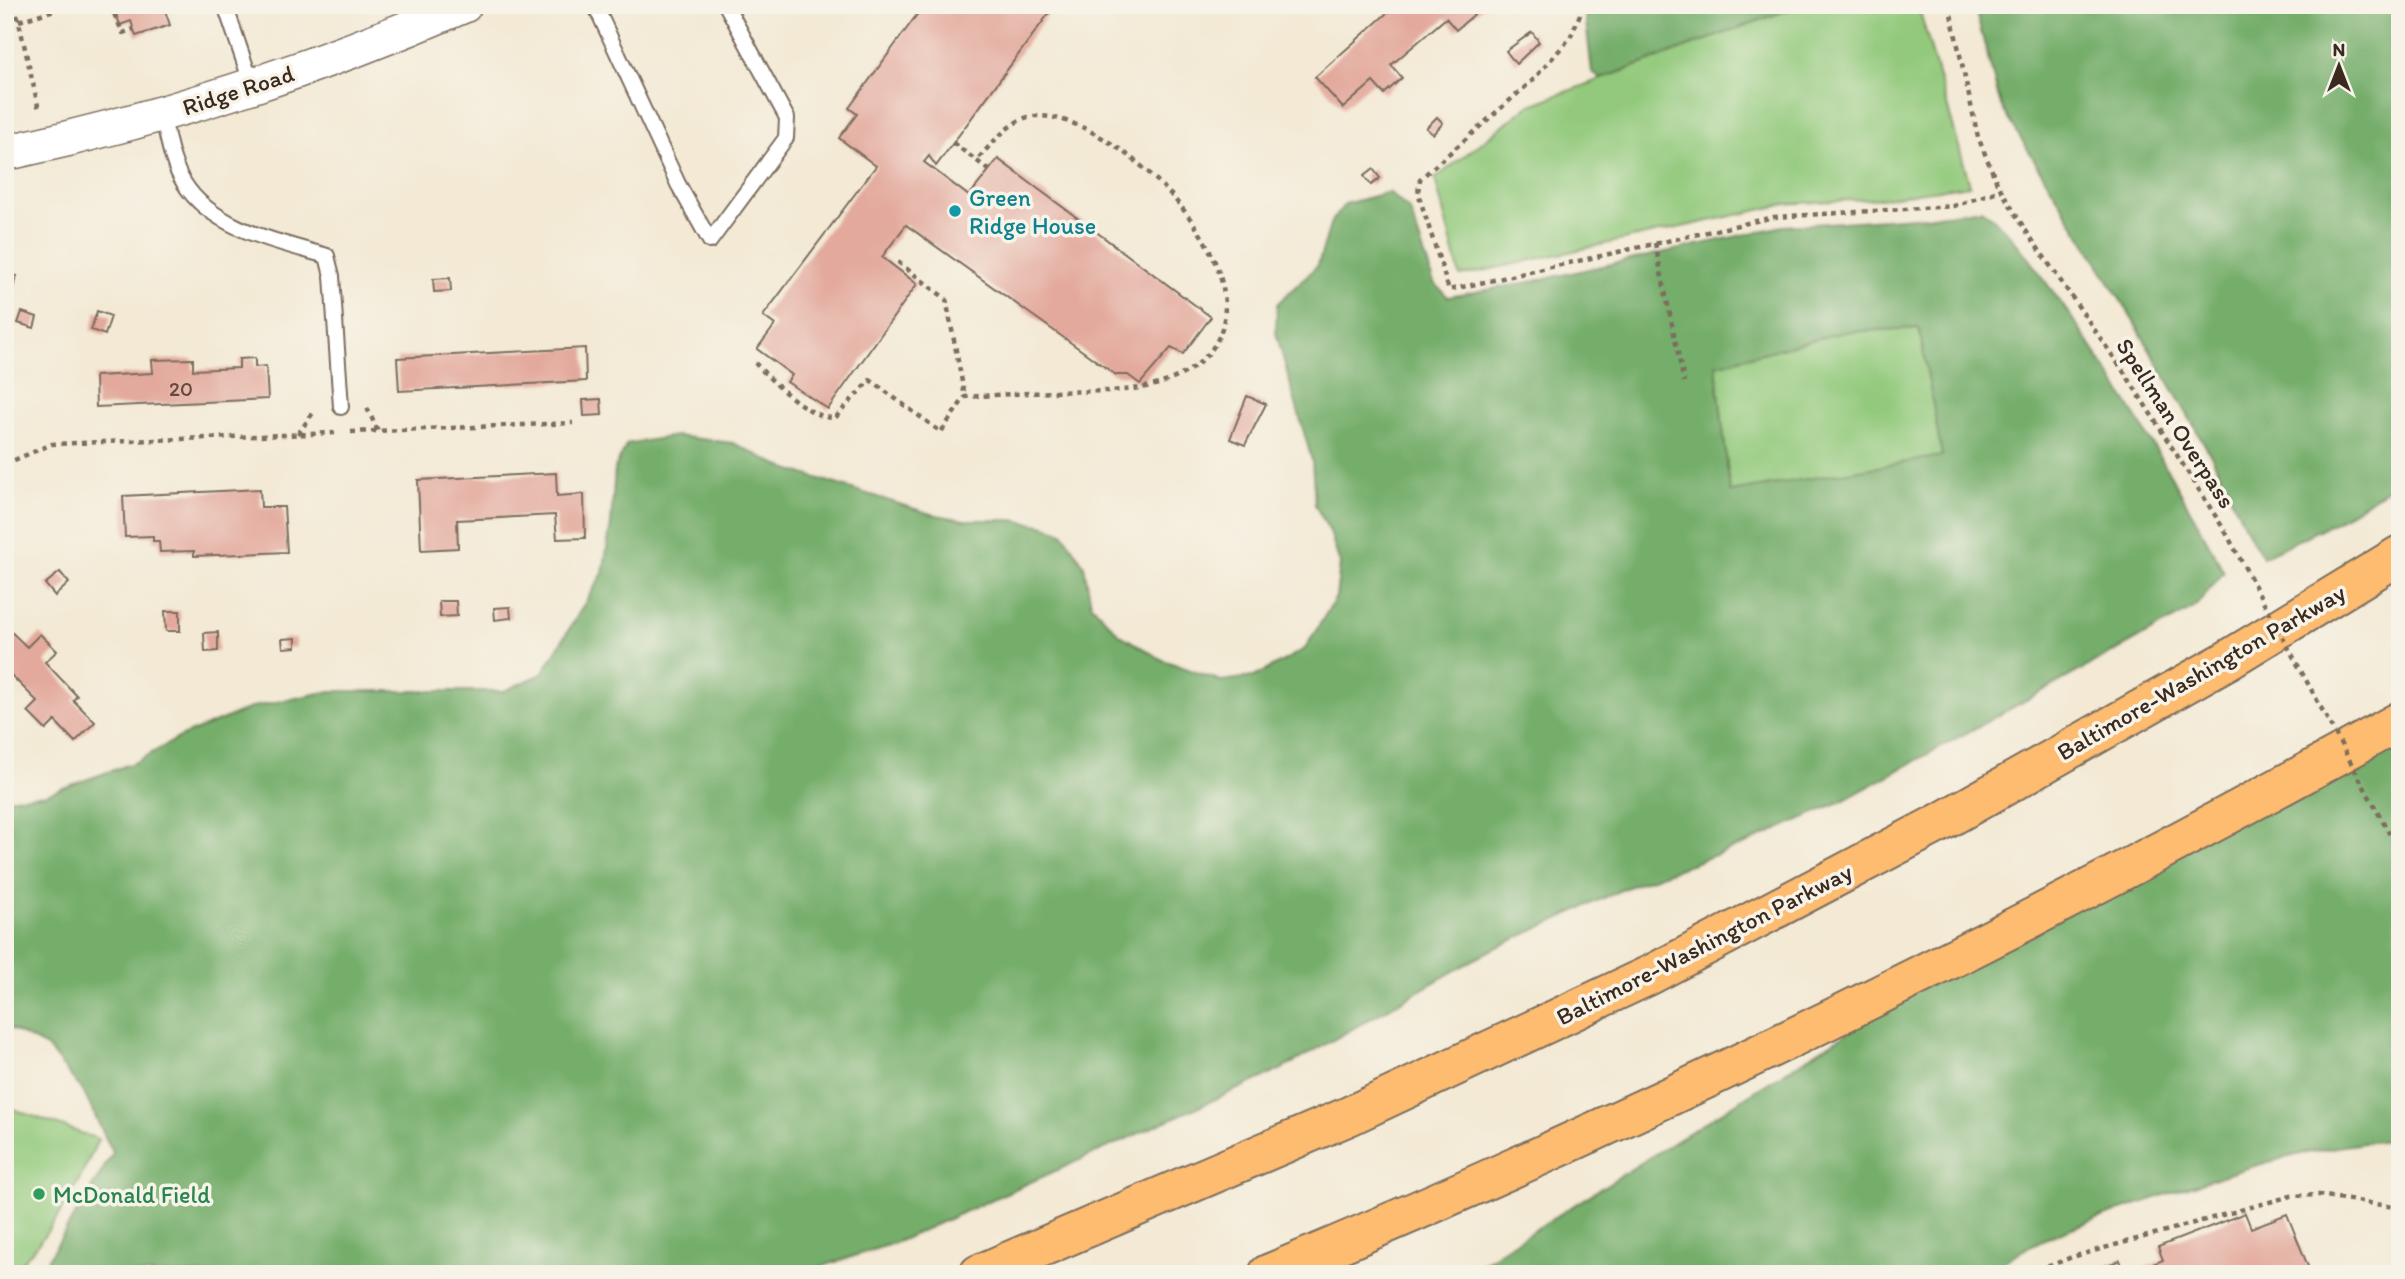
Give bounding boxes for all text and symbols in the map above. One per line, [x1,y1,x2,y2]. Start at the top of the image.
north arrow [2304,32,2374,102]
text: N [2333,38,2345,61]
street label: Ridge Road [179,58,297,122]
place label: Green Ridge House [969,183,1096,240]
marker: Green Ridge House [947,203,963,219]
street label: Spellman Overpass [2110,333,2242,513]
house number: 20 [169,376,193,401]
street label: Baltimore-Washington Parkway [2052,577,2350,767]
street label: Baltimore-Washington Parkway [1551,857,1857,1031]
place label: McDonald Field [53,1180,210,1209]
marker: McDonald Field [31,1186,47,1202]

